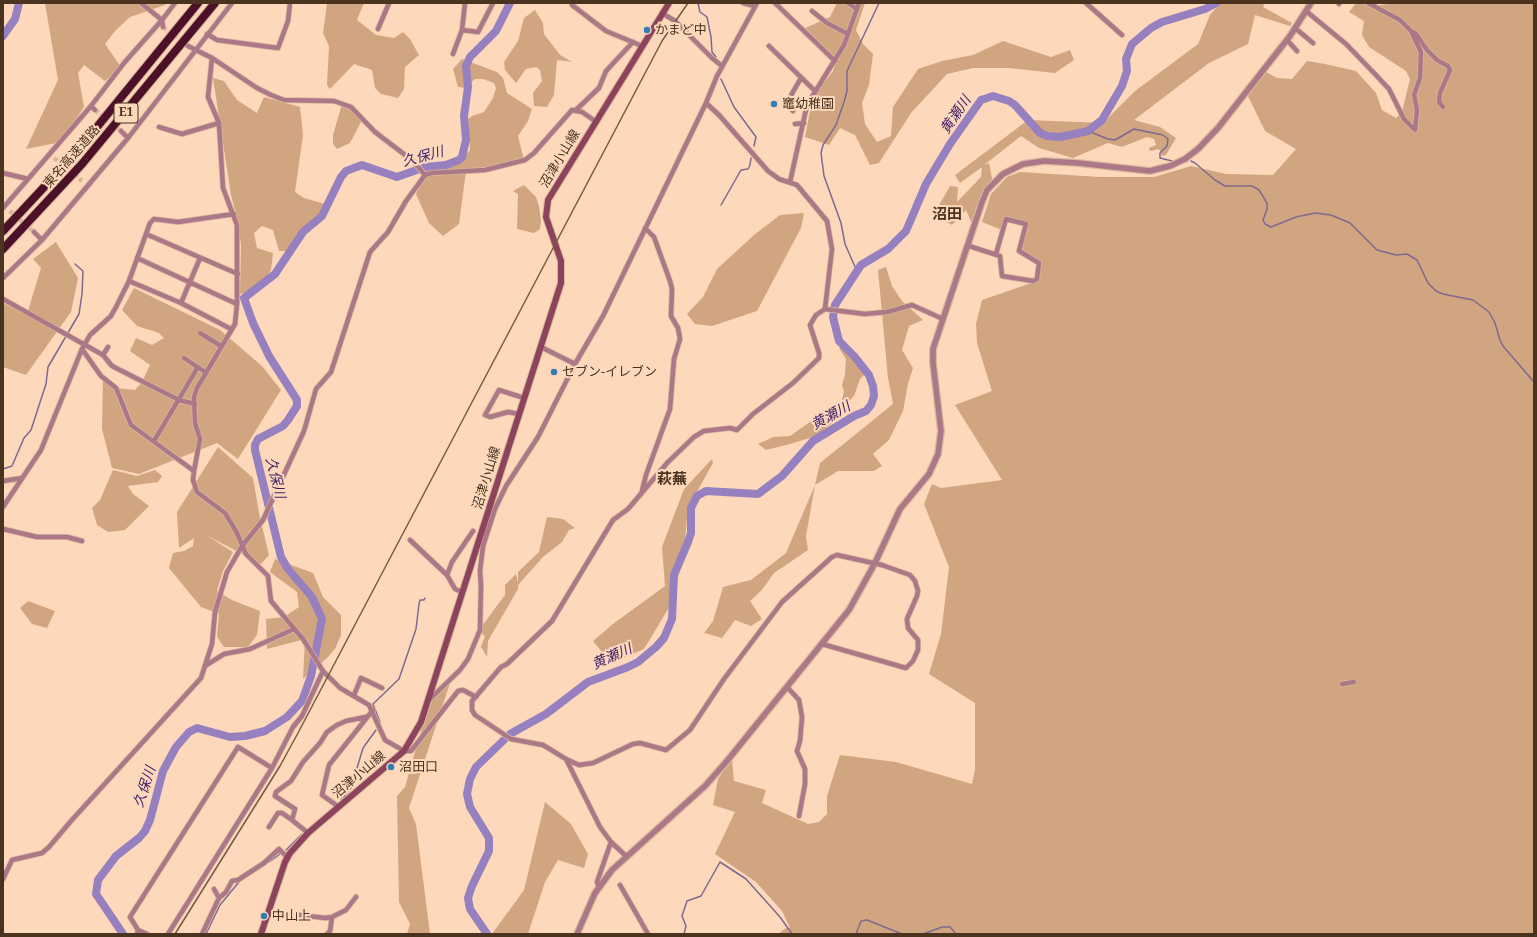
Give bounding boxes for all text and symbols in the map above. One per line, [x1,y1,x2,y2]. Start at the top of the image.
place label: かまど中 [655,22,707,38]
marker: かまど中 [642,25,652,35]
water label: 黄瀬川 [937,93,975,137]
place label: 竈幼稚園 [782,96,834,112]
marker: 竈幼稚園 [769,99,779,109]
road number: E1 [114,103,138,123]
street label: 東名高速道路 [41,122,103,192]
street label: 沼津小山線 [537,127,583,191]
water label: 久保川 [401,143,445,171]
district label: 沼田 [932,206,962,224]
place label: セブン-イレブン [562,364,657,380]
marker: セブン-イレブン [549,367,559,377]
water label: 黄瀬川 [809,398,853,434]
street label: 沼津小山線 [470,445,504,511]
water label: 久保川 [262,456,288,500]
district label: 萩蕪 [657,471,687,489]
water label: 黄瀬川 [589,641,635,673]
street label: 沼津小山線 [329,748,389,802]
place label: 沼田口 [399,759,438,775]
marker: 沼田口 [386,762,396,772]
water label: 久保川 [131,764,159,810]
place label: 中山上 [272,908,311,924]
marker: 中山上 [259,911,269,921]

